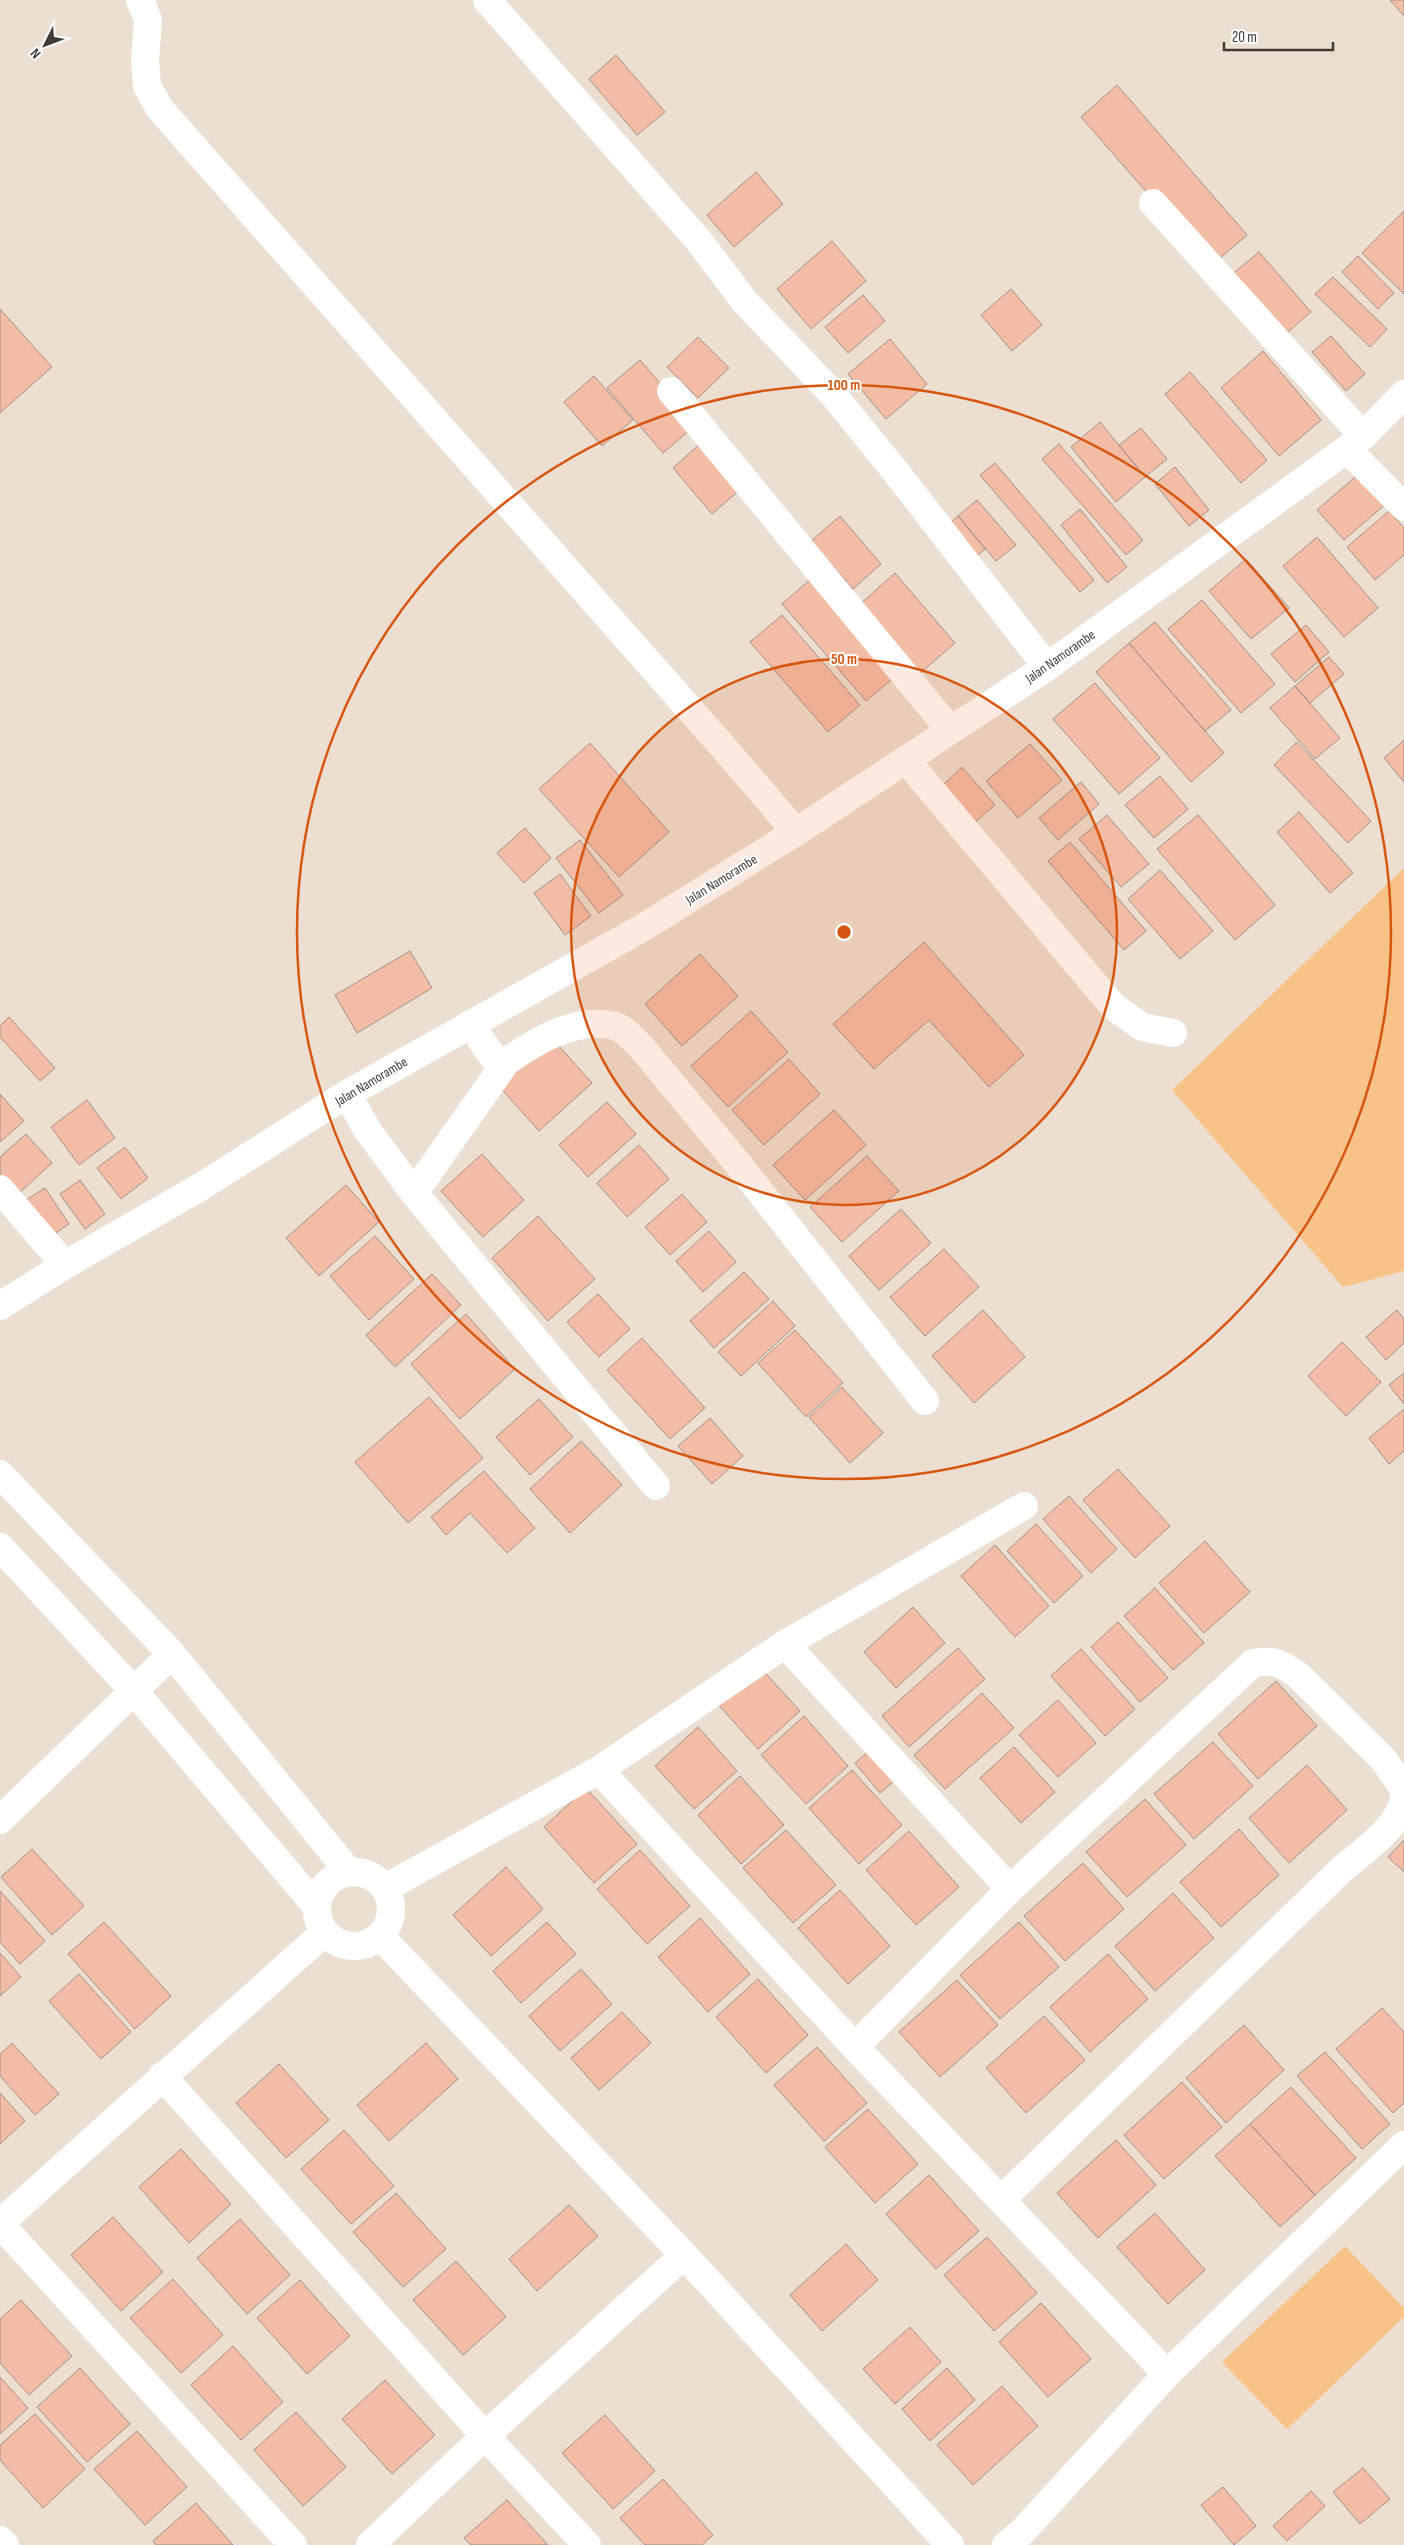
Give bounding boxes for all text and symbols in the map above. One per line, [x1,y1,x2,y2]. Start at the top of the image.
north arrow [20,20,70,70]
scale bar [1224,20,1333,52]
text: 20 m [1232,28,1257,47]
text: N [27,45,45,62]
text: 100 m [828,376,860,395]
street label: Jalan Namorambe [1021,626,1099,687]
text: 50 m [831,650,857,669]
street label: Jalan Namorambe [681,851,760,909]
centre of rings [835,923,853,941]
street label: Jalan Namorambe [331,1053,411,1110]

